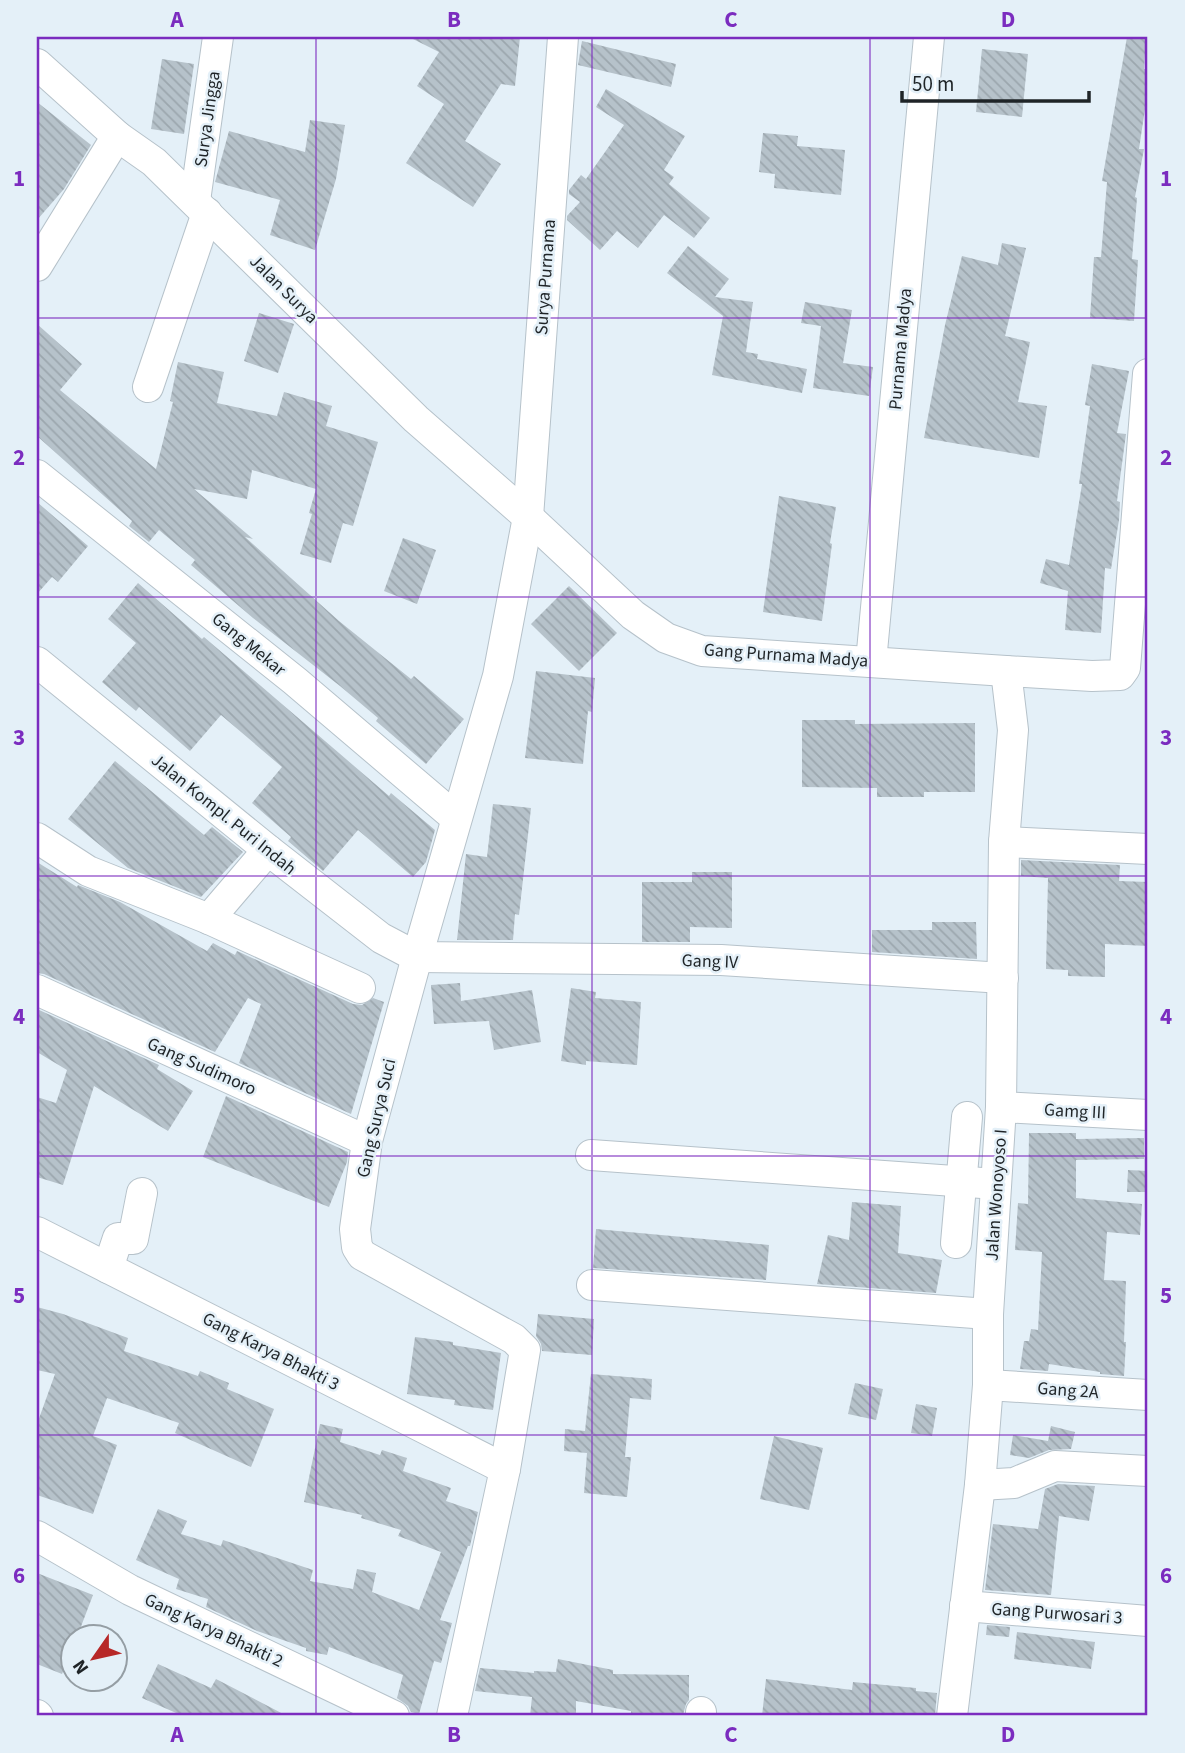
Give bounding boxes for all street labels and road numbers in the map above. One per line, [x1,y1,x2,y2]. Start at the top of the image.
street label: Surya Jingga [188,69,227,169]
street label: Surya Purnama [529,218,562,336]
street label: Jalan Surya [244,249,324,329]
street label: Purnama Madya [883,287,918,411]
street label: Gang Mekar [206,607,292,683]
street label: Gang Purnama Madya [703,637,869,674]
street label: Jalan Kompl. Puri Indah [146,748,302,881]
street label: Gang IV [681,948,739,975]
street label: Gang Sudimoro [143,1031,260,1102]
street label: Gang Surya Suci [351,1056,402,1180]
street label: Gamg III [1043,1097,1107,1126]
street label: Jalan Wonoyoso I [979,1128,1014,1262]
street label: Gang Karya Bhakti 3 [198,1306,344,1397]
street label: Gang 2A [1036,1376,1100,1405]
street label: Gang Karya Bhakti 2 [140,1587,287,1674]
street label: Gang Purwosari 3 [990,1596,1124,1631]

